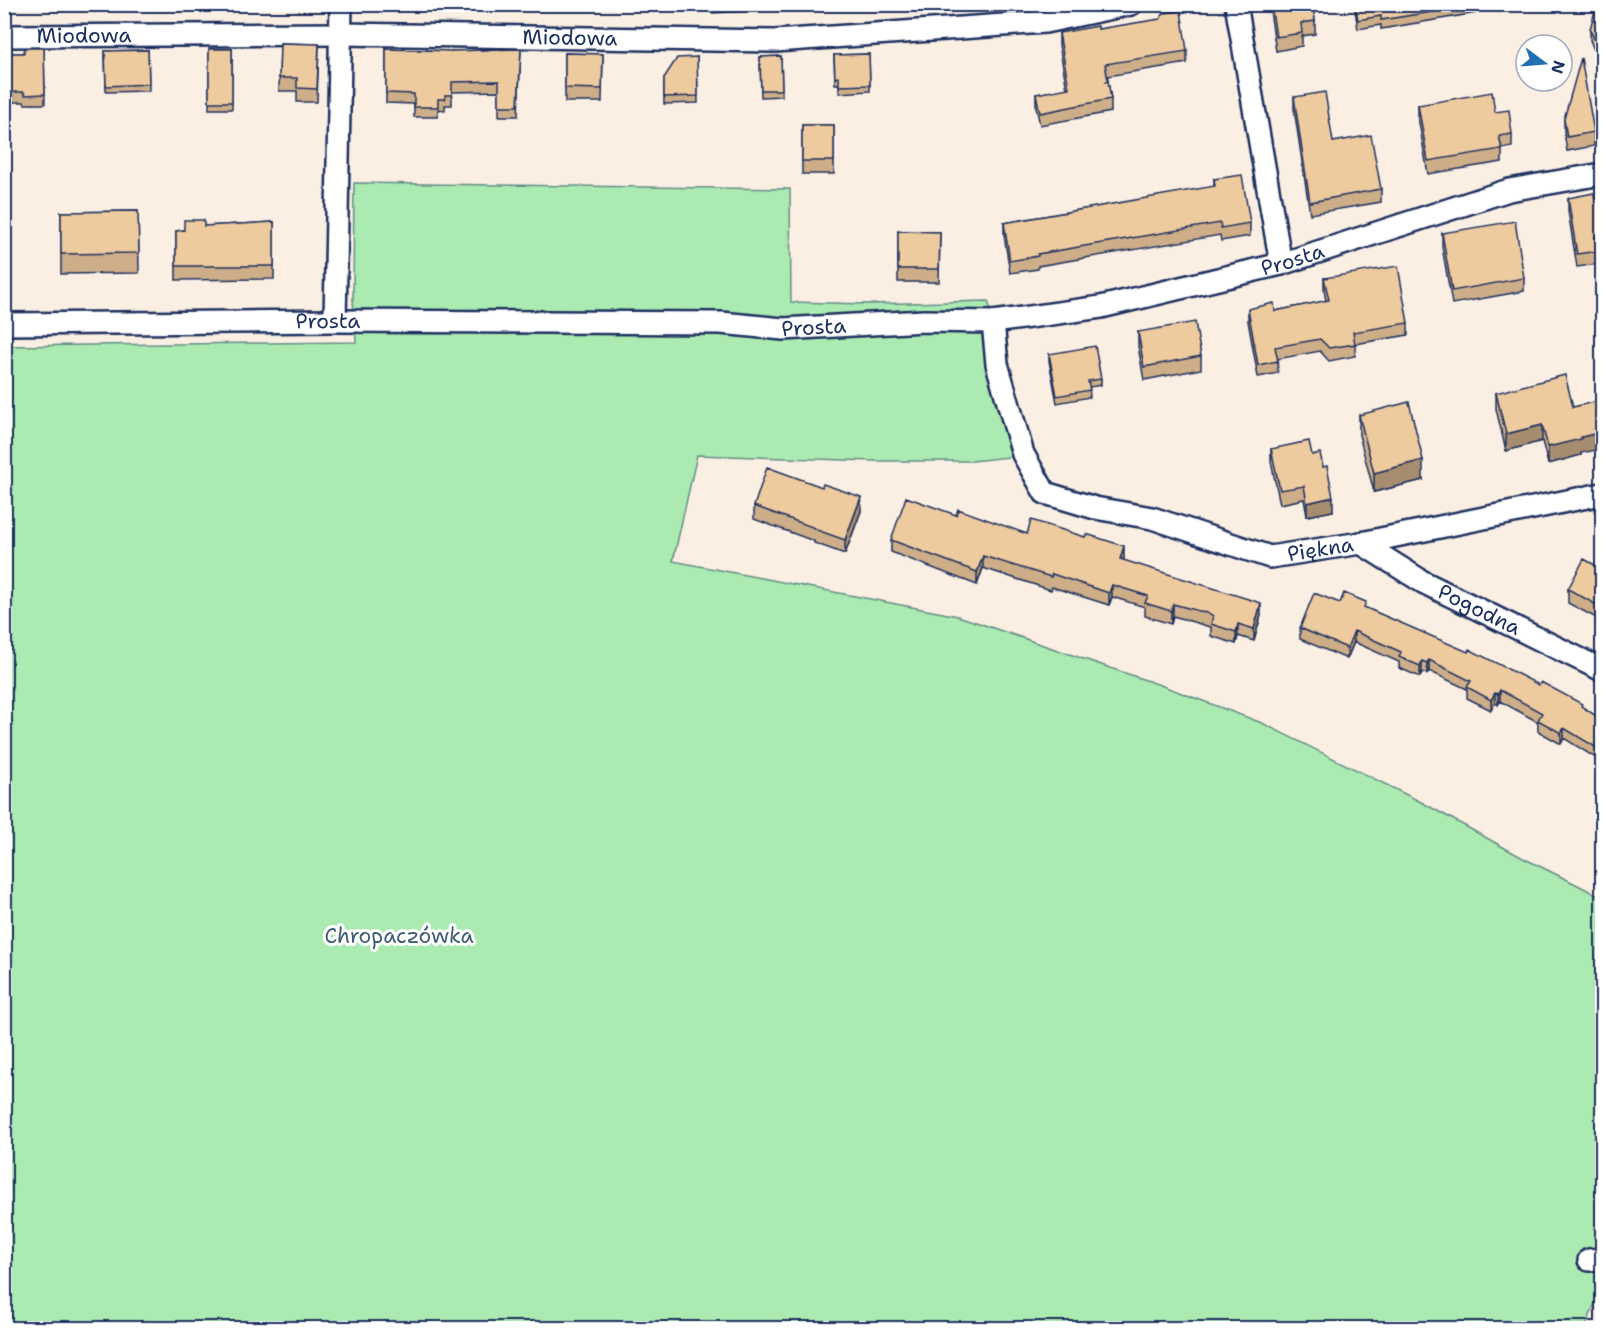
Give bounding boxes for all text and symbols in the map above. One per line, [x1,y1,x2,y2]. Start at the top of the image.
street label: Miodowa [36,21,132,50]
street label: Miodowa [522,23,618,52]
north arrow [1514,33,1574,93]
text: N [1546,58,1570,76]
street label: Prosta [1258,237,1328,282]
street label: Prosta [295,307,361,335]
street label: Prosta [780,311,847,343]
street label: Piękna [1285,530,1356,568]
street label: Pogodna [1433,578,1525,642]
park label: Chropaczówka [324,922,474,950]

